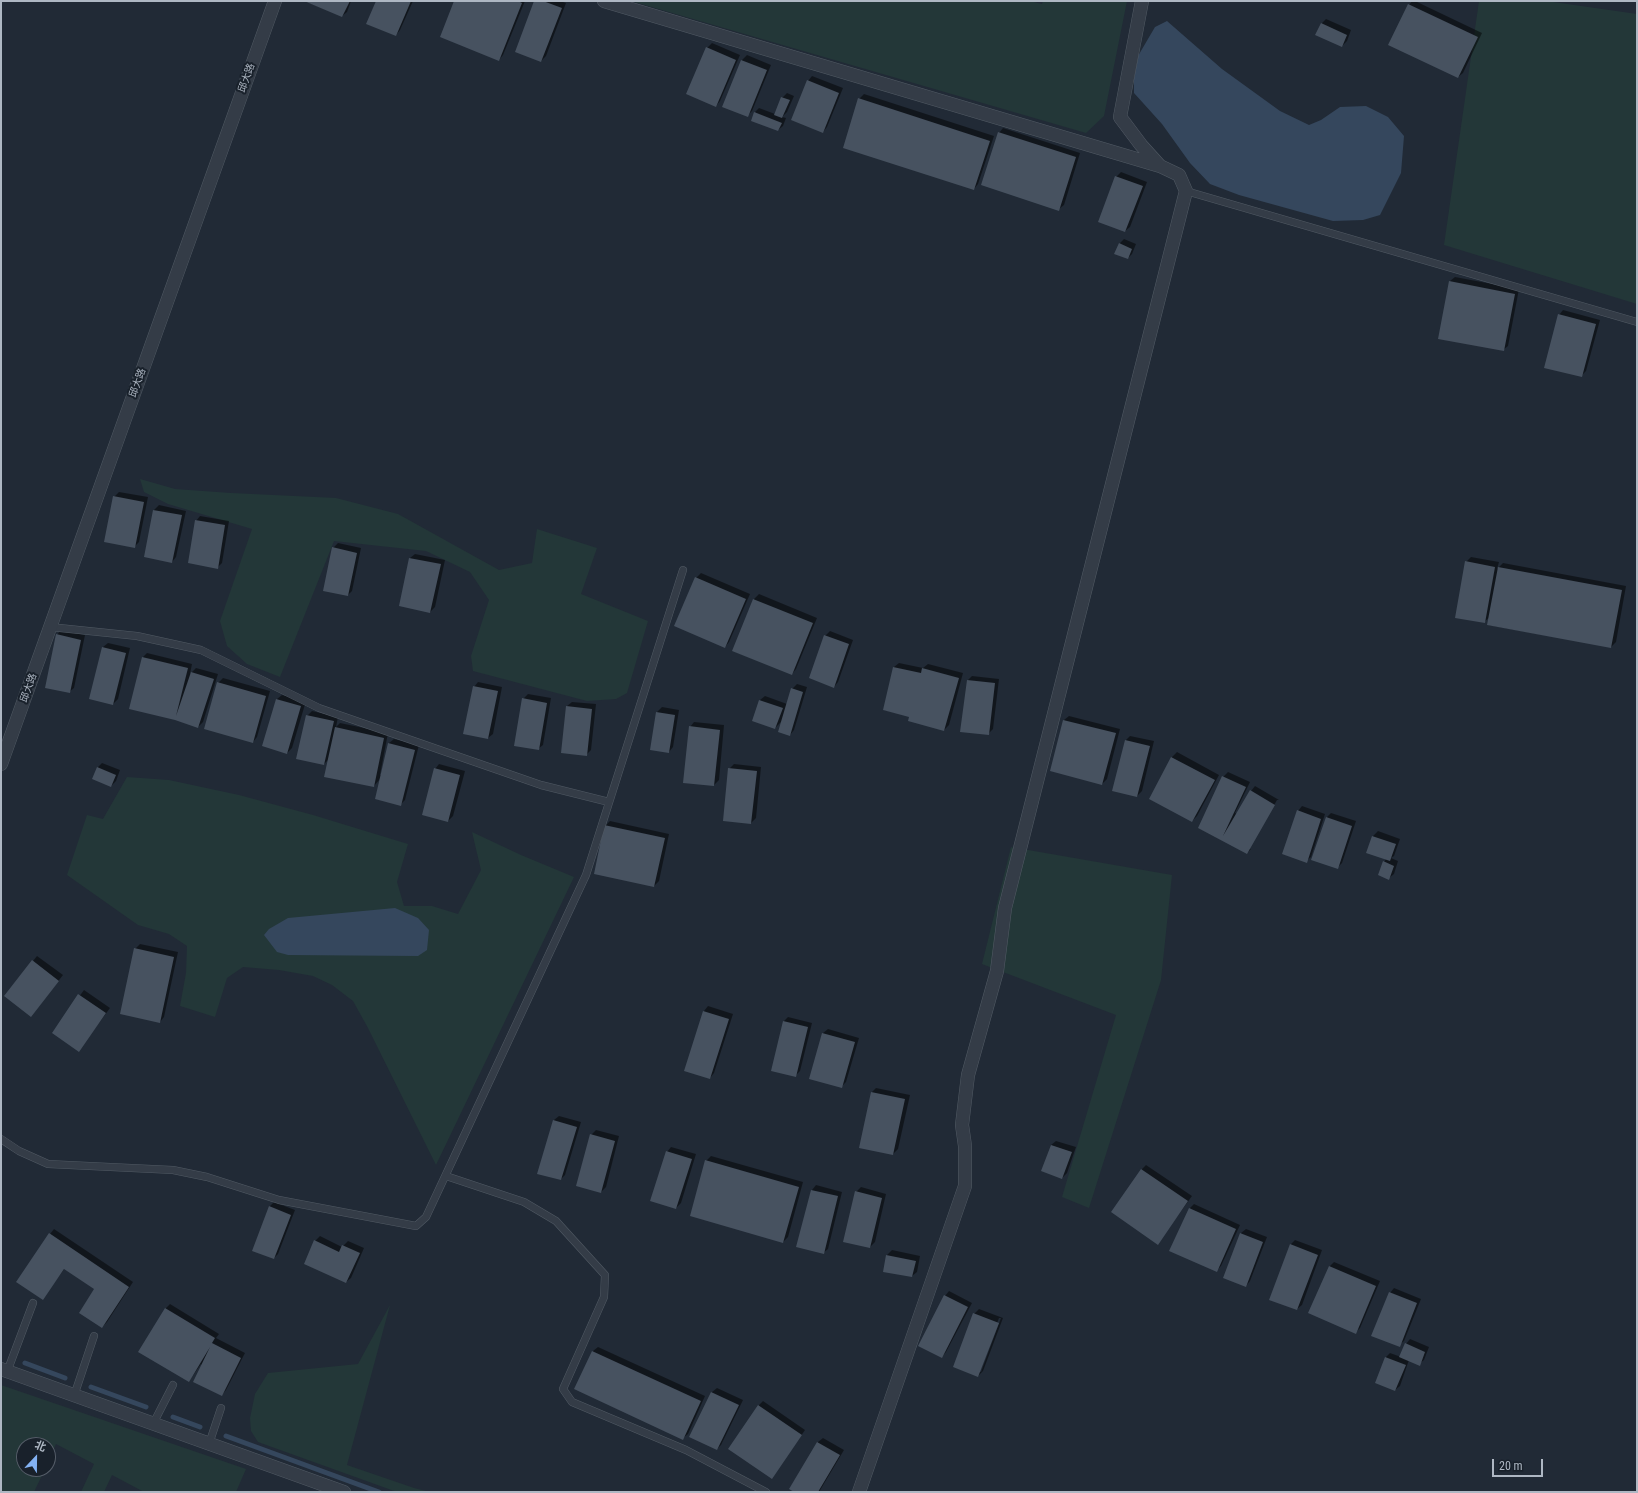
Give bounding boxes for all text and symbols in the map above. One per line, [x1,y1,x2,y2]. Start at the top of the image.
street label: 邱大路 [236,62,258,94]
street label: 邱大路 [127,367,149,399]
street label: 邱大路 [18,672,40,704]
north arrow [16,1437,56,1477]
text: 北 [33,1438,48,1454]
scale bar [1494,1451,1545,1477]
text: 20 m [1499,1459,1523,1473]

